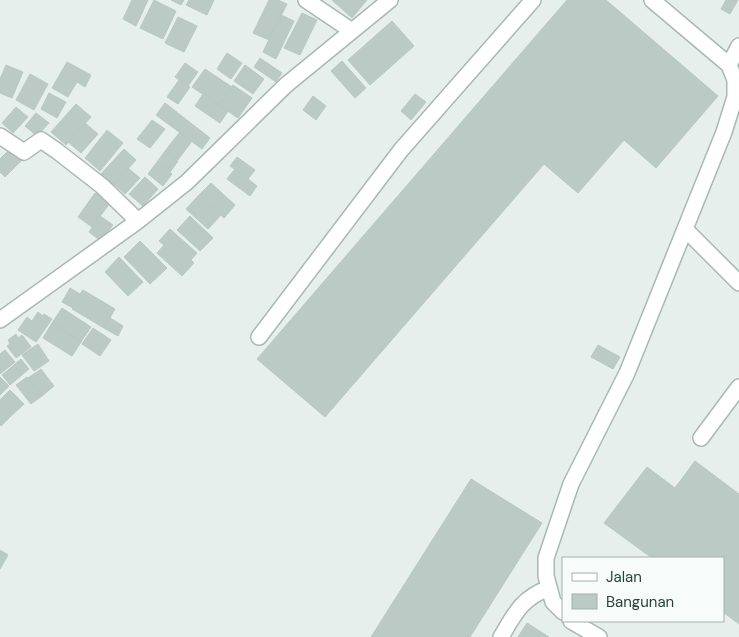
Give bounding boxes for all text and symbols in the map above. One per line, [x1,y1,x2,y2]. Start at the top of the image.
legend [562,557,724,622]
text: Jalan [606,567,642,587]
text: Bangunan [606,592,674,612]

